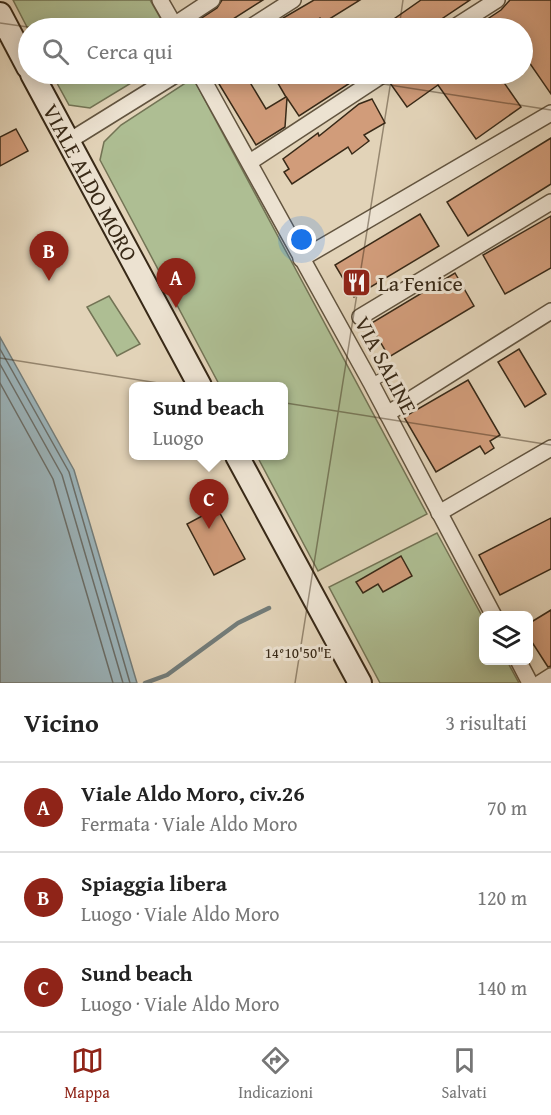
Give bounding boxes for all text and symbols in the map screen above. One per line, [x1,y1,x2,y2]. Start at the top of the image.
search box [18,18,533,84]
icon: search [39,35,72,68]
text: Cerca qui [87,35,173,67]
street label: VIALE ALDO MORO [35,98,146,267]
your location [287,225,316,254]
pin: B [29,232,68,281]
pin: A [156,258,195,308]
restaurant icon: La Fenice [341,267,373,299]
place label: La Fenice [378,267,463,299]
street label: VIA SALINE [347,310,425,420]
popup [129,382,288,460]
text: Sund beach [153,391,264,423]
text: Luogo [153,423,204,452]
pin: C [190,480,228,529]
map controls [479,611,533,665]
button: layers [479,611,533,665]
text: 14°10'50"E [265,642,332,663]
text: Vicino [24,703,99,742]
text: 3 risultati [446,708,527,737]
text: Viale Aldo Moro, civ.26 [81,777,305,809]
text: A [37,793,50,822]
text: 70 m [487,793,527,822]
text: Fermata · Viale Aldo Moro [81,809,297,838]
text: Spiaggia libera [81,867,227,899]
text: B [37,883,50,912]
text: 120 m [477,883,527,912]
text: Luogo · Viale Aldo Moro [81,899,279,928]
text: Sund beach [81,957,193,989]
text: C [38,973,49,1002]
text: 140 m [477,973,527,1002]
text: Luogo · Viale Aldo Moro [81,989,279,1018]
tab: Mappa [64,1044,110,1104]
tab: Indicazioni [238,1044,313,1104]
tab: Salvati [442,1044,487,1104]

